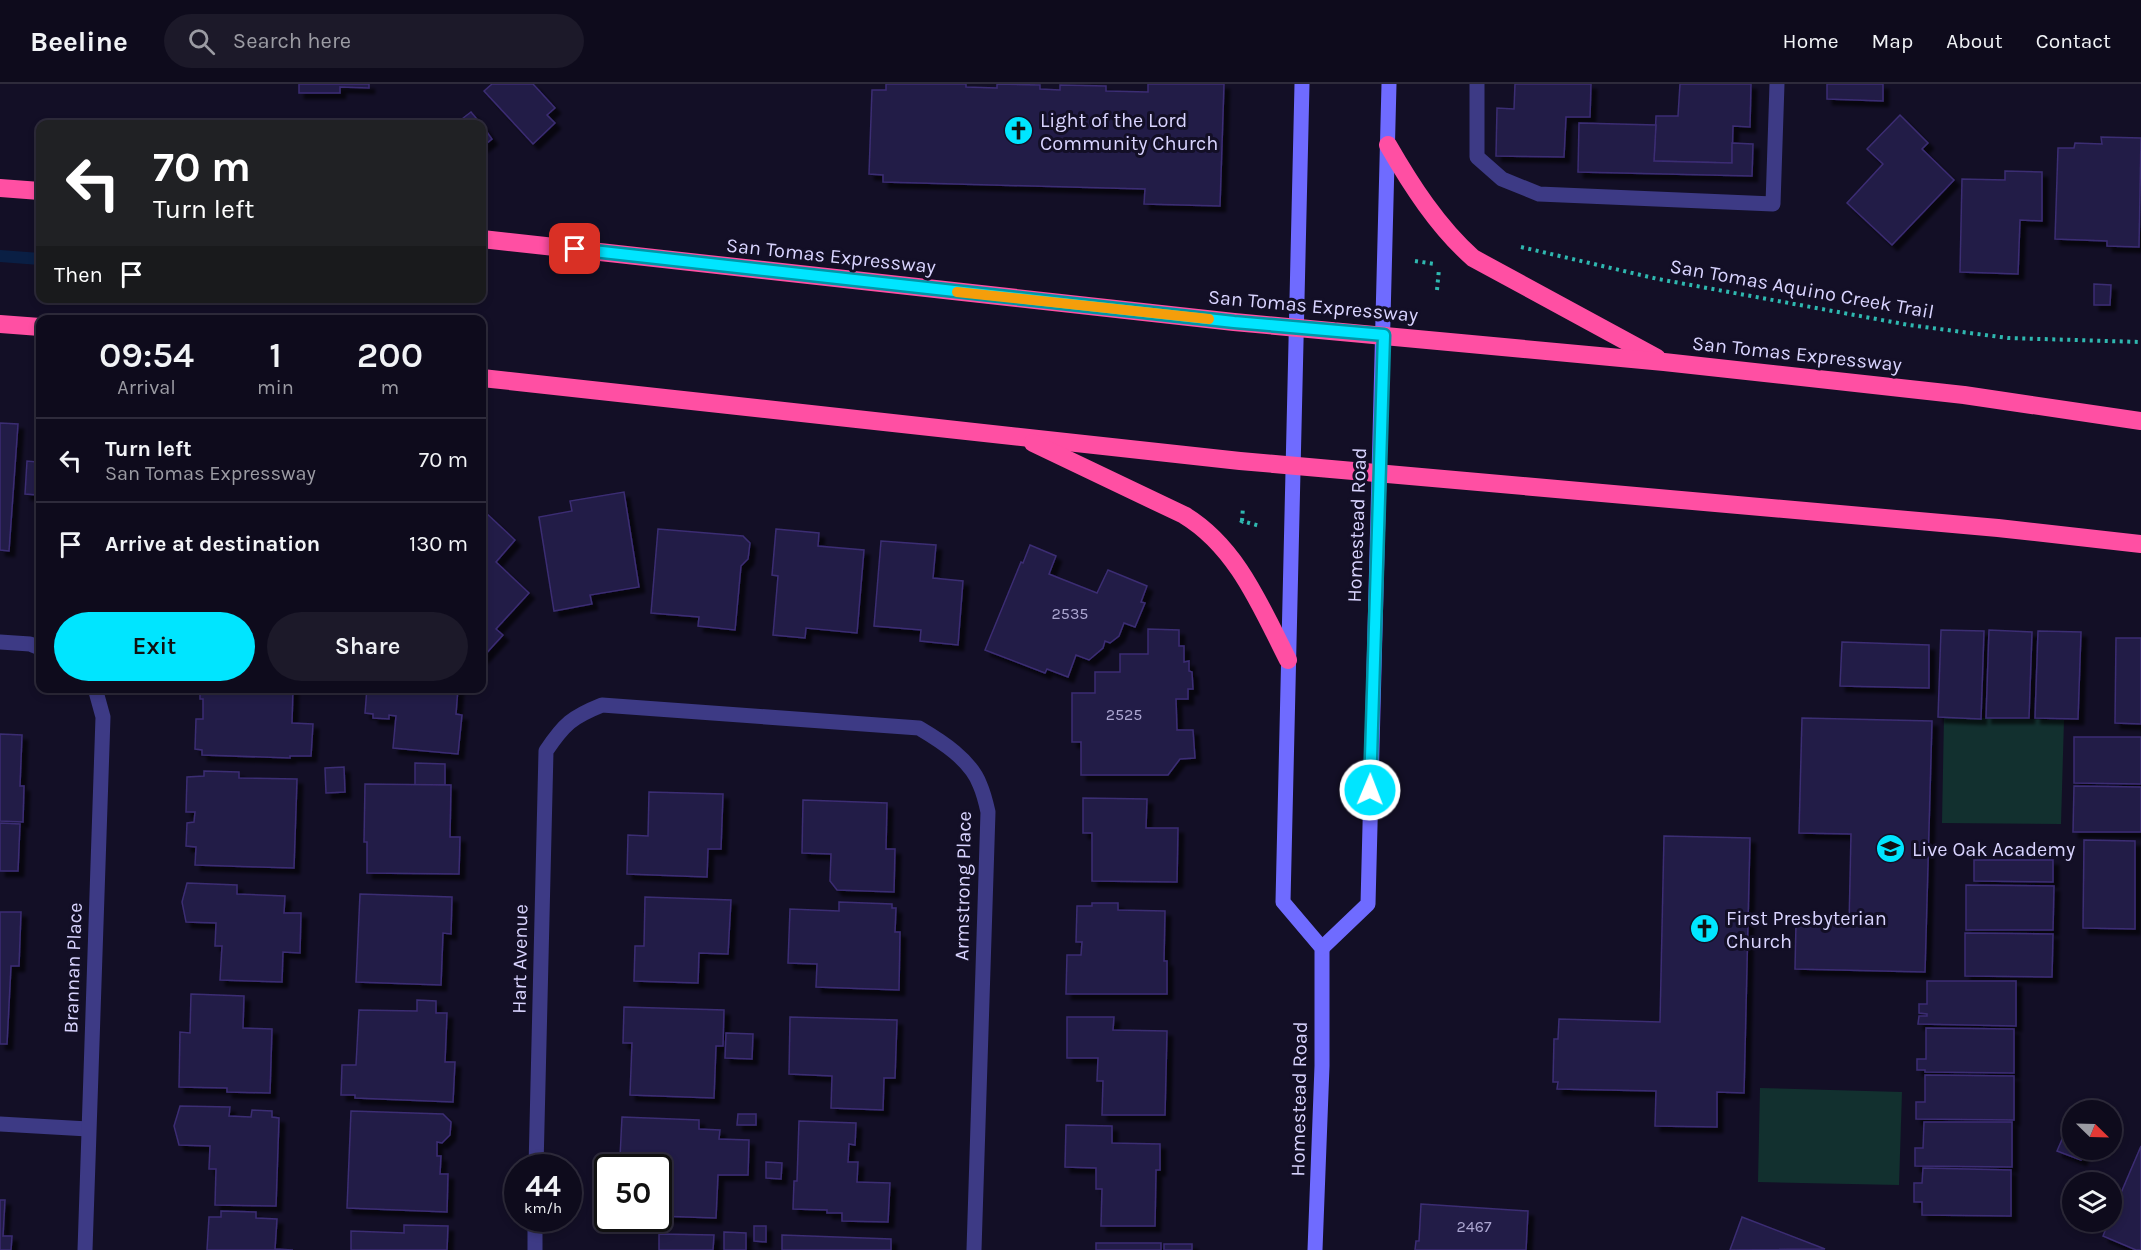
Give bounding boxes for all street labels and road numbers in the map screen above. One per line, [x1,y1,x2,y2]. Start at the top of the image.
street label: San Tomas Expressway [725,234,937,278]
street label: San Tomas Aquino Creek Trail [1668,254,1936,324]
street label: San Tomas Expressway [1207,285,1419,327]
street label: San Tomas Expressway [1691,332,1903,376]
street label: Homestead Road [1343,447,1371,603]
street label: Armstrong Place [950,811,976,961]
street label: Brannan Place [59,902,87,1034]
street label: Hart Avenue [508,904,532,1014]
street label: Homestead Road [1286,1021,1312,1177]

